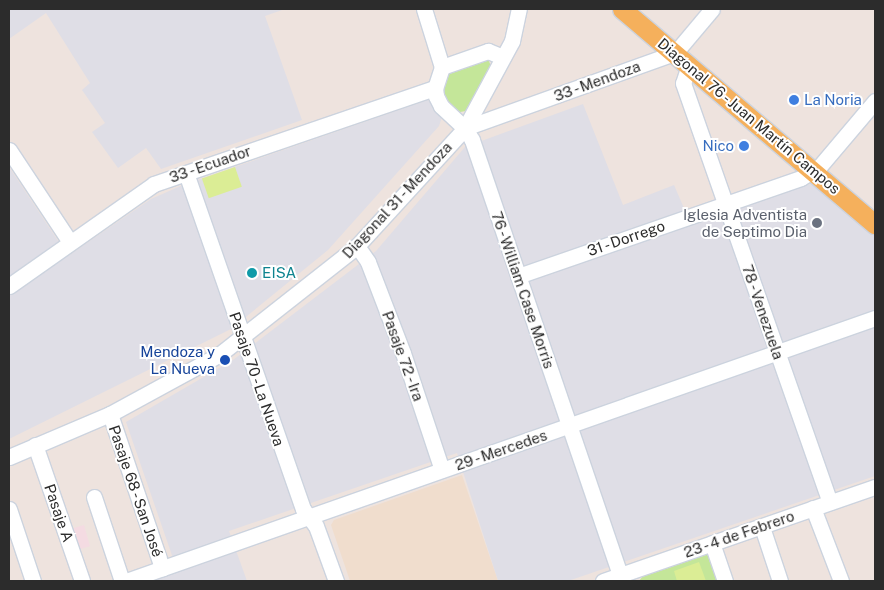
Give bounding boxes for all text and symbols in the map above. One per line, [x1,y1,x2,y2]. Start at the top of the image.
street label: Diagonal 76 - Juan Martín Campos [653,33,845,199]
street label: 33 - Mendoza [549,56,645,106]
place label: La Noria [804,91,862,109]
marker: La Noria [788,94,800,106]
street label: Diagonal 31 - Mendoza [337,137,457,263]
place label: Nico [702,137,734,155]
marker: Nico [738,140,750,152]
street label: 33 - Ecuador [165,141,255,187]
place label: Iglesia Adventista de Septimo Dia [683,205,807,240]
street label: 76 - William Case Morris [487,207,559,373]
street label: 31 - Dorrego [583,216,669,260]
marker: Iglesia Adventista de Septimo Dia [811,217,823,229]
street label: 78 - Venezuela [738,260,788,364]
place label: EISA [262,264,296,282]
marker: EISA [246,267,258,279]
street label: Pasaje 72 - Ira [378,307,428,405]
street label: Pasaje 70 - La Nueva [225,308,289,450]
place label: Mendoza y La Nueva [140,342,215,377]
marker: Mendoza y La Nueva [219,354,231,366]
street label: Pasaje 68 - San José [104,421,168,561]
street label: 29 - Mercedes [451,425,551,475]
street label: Pasaje A [41,482,77,544]
street label: 23 - 4 de Febrero [679,506,799,562]

